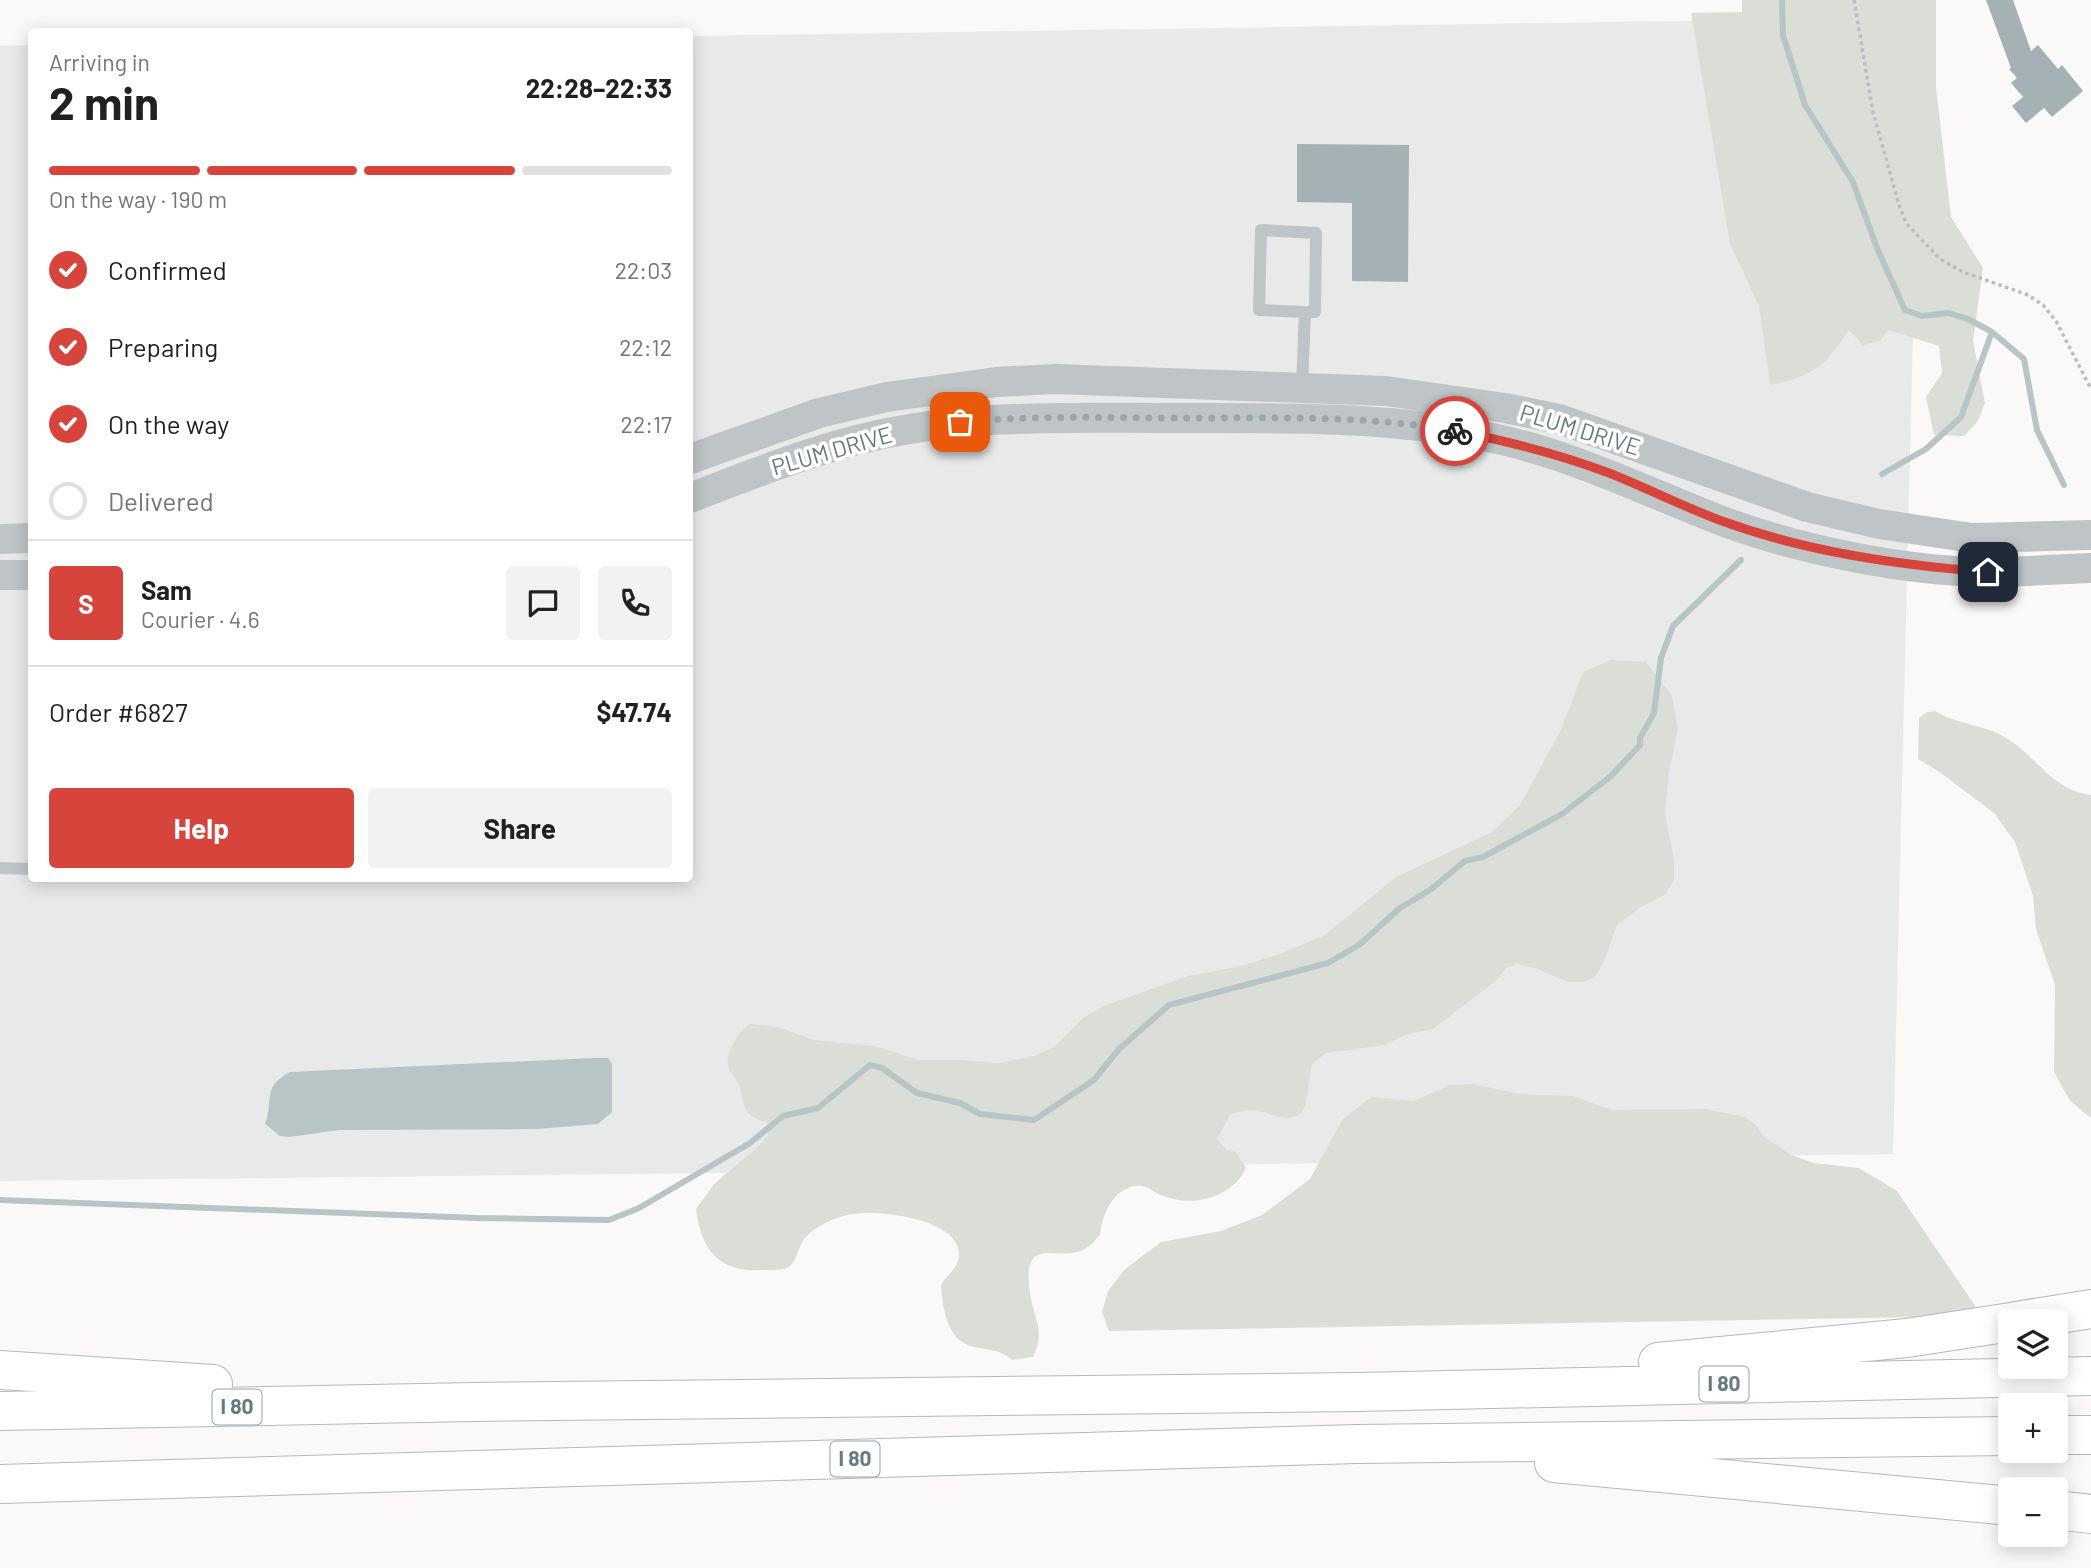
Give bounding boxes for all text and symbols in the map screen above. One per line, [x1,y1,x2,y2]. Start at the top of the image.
text: Arriving in [49,48,150,76]
text: 22:28–22:33 [526,72,672,103]
text: 2 min [49,74,159,129]
text: On the way · 190 m [49,185,227,213]
icon: check [49,251,87,289]
text: Confirmed [108,254,227,285]
text: 22:03 [615,256,672,284]
icon: check [49,328,87,366]
text: Preparing [108,331,218,362]
text: 22:12 [619,333,672,361]
pin [930,392,990,452]
courier [1420,396,1490,466]
street label: PLUM DRIVE [1517,398,1644,461]
icon: bag [941,403,979,441]
icon: check [49,405,87,443]
text: On the way [108,408,229,439]
text: 22:17 [621,410,672,438]
icon: bike [1436,412,1474,450]
street label: PLUM DRIVE [768,419,895,481]
text: Delivered [108,485,214,516]
pin [1958,542,2018,602]
icon: home [1969,553,2007,591]
button: chat [506,566,580,640]
button: phone [598,566,672,640]
text: Sam [141,574,192,605]
text: S [78,588,94,619]
text: Courier · 4.6 [141,605,260,633]
text: Order #6827 [49,696,188,727]
text: $47.74 [596,696,672,727]
button: Help [49,788,354,868]
button: Share [368,788,672,868]
map controls [1998,1309,2068,1547]
button: layers [1998,1309,2068,1379]
road number: I 80 [1700,1366,1748,1402]
road number: I 80 [212,1390,262,1424]
button: + [1998,1393,2068,1463]
road number: I 80 [830,1442,880,1476]
button: − [1998,1477,2068,1547]

